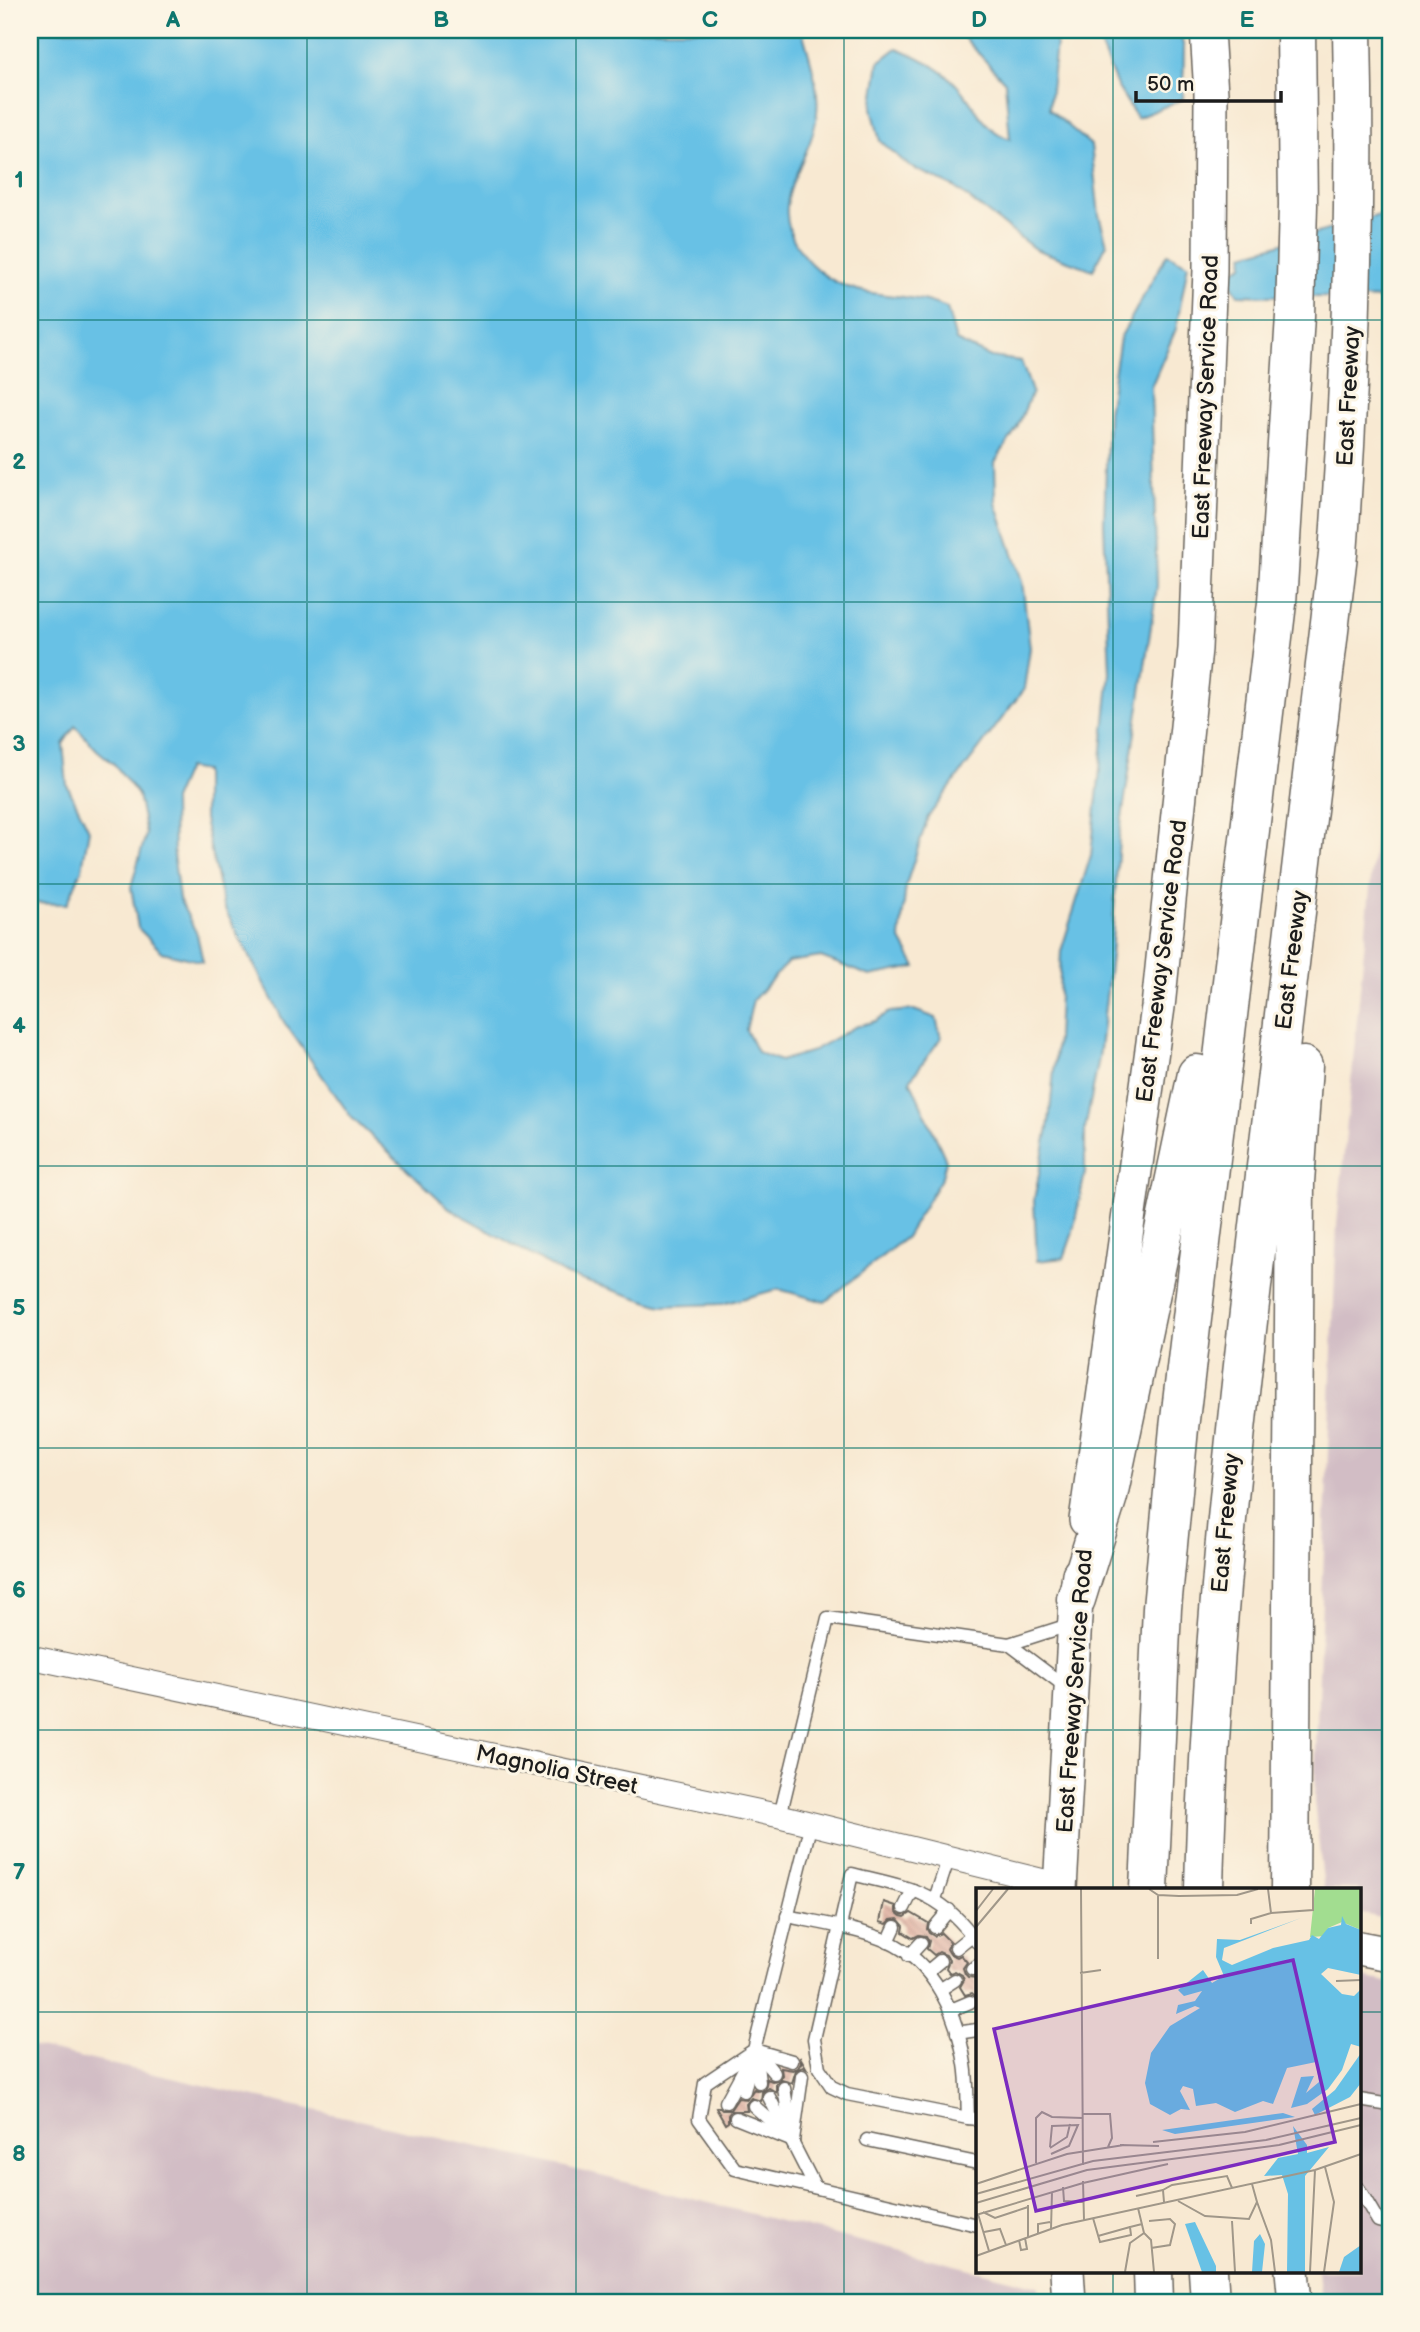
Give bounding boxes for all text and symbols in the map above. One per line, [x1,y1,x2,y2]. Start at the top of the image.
text: A [165,6,181,34]
text: B [433,6,449,34]
text: C [702,6,718,34]
text: D [971,6,987,34]
text: E [1240,6,1255,34]
scale bar [1136,60,1282,104]
text: 50 m [1147,72,1194,97]
text: 1 [14,166,24,194]
street label: East Freeway Service Road [1187,254,1225,540]
street label: East Freeway [1331,325,1367,467]
text: 2 [12,448,26,476]
text: 3 [12,730,26,758]
street label: East Freeway Service Road [1131,818,1193,1104]
street label: East Freeway [1270,888,1315,1031]
text: 4 [12,1012,26,1040]
text: 5 [12,1294,26,1322]
street label: East Freeway [1206,1451,1246,1594]
street label: East Freeway Service Road [1051,1548,1099,1834]
text: 6 [12,1576,26,1604]
street label: Magnolia Street [473,1739,640,1801]
text: 7 [13,1858,26,1886]
inset map [976,1888,1360,2272]
text: 8 [12,2140,26,2168]

